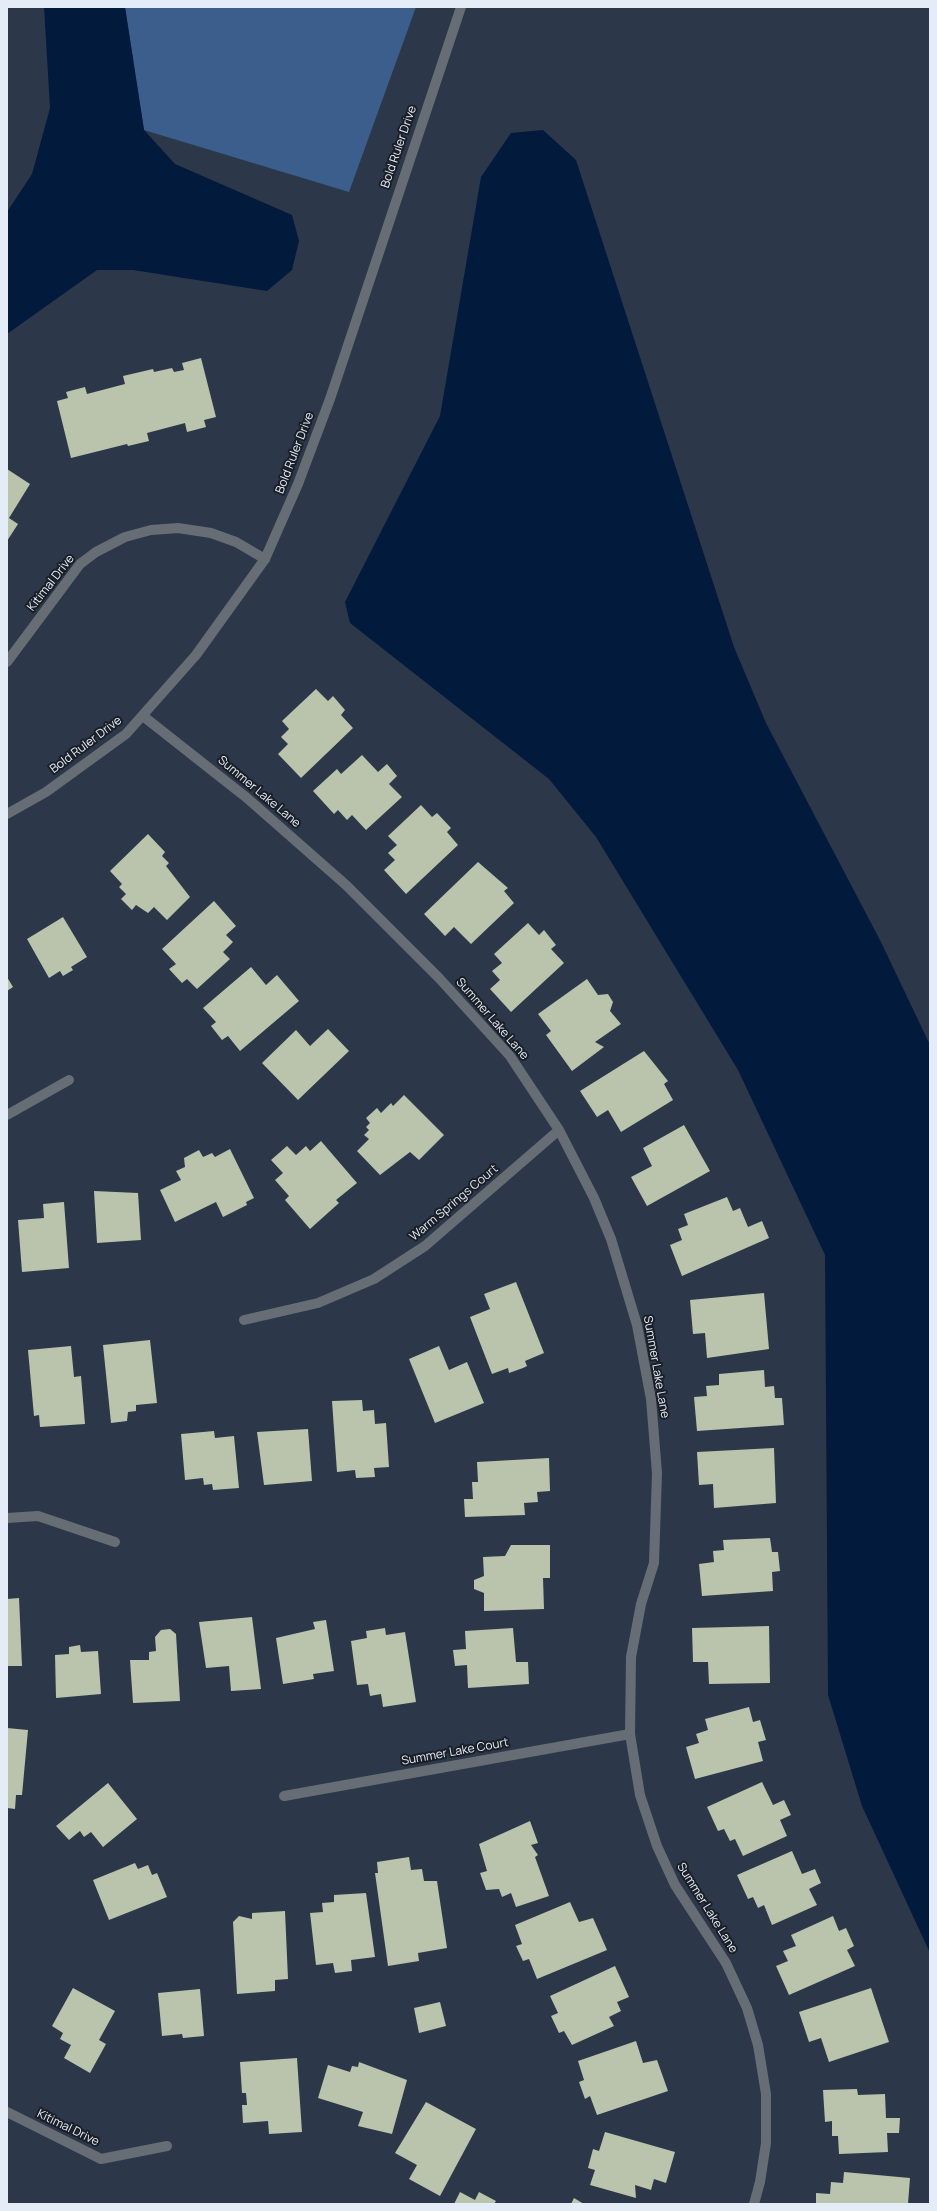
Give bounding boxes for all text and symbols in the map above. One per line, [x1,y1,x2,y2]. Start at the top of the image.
street label: Bold Ruler Drive [378,104,420,190]
street label: Bold Ruler Drive [273,410,317,496]
street label: Kitimal Drive [25,552,77,614]
street label: Bold Ruler Drive [47,713,125,777]
street label: Summer Lake Lane [215,753,303,831]
street label: Summer Lake Lane [453,975,531,1063]
street label: Warm Springs Court [407,1162,501,1244]
street label: Summer Lake Lane [640,1315,672,1419]
street label: Summer Lake Court [400,1735,510,1769]
street label: Summer Lake Lane [673,1860,741,1956]
street label: Kitimal Drive [34,2107,102,2149]

